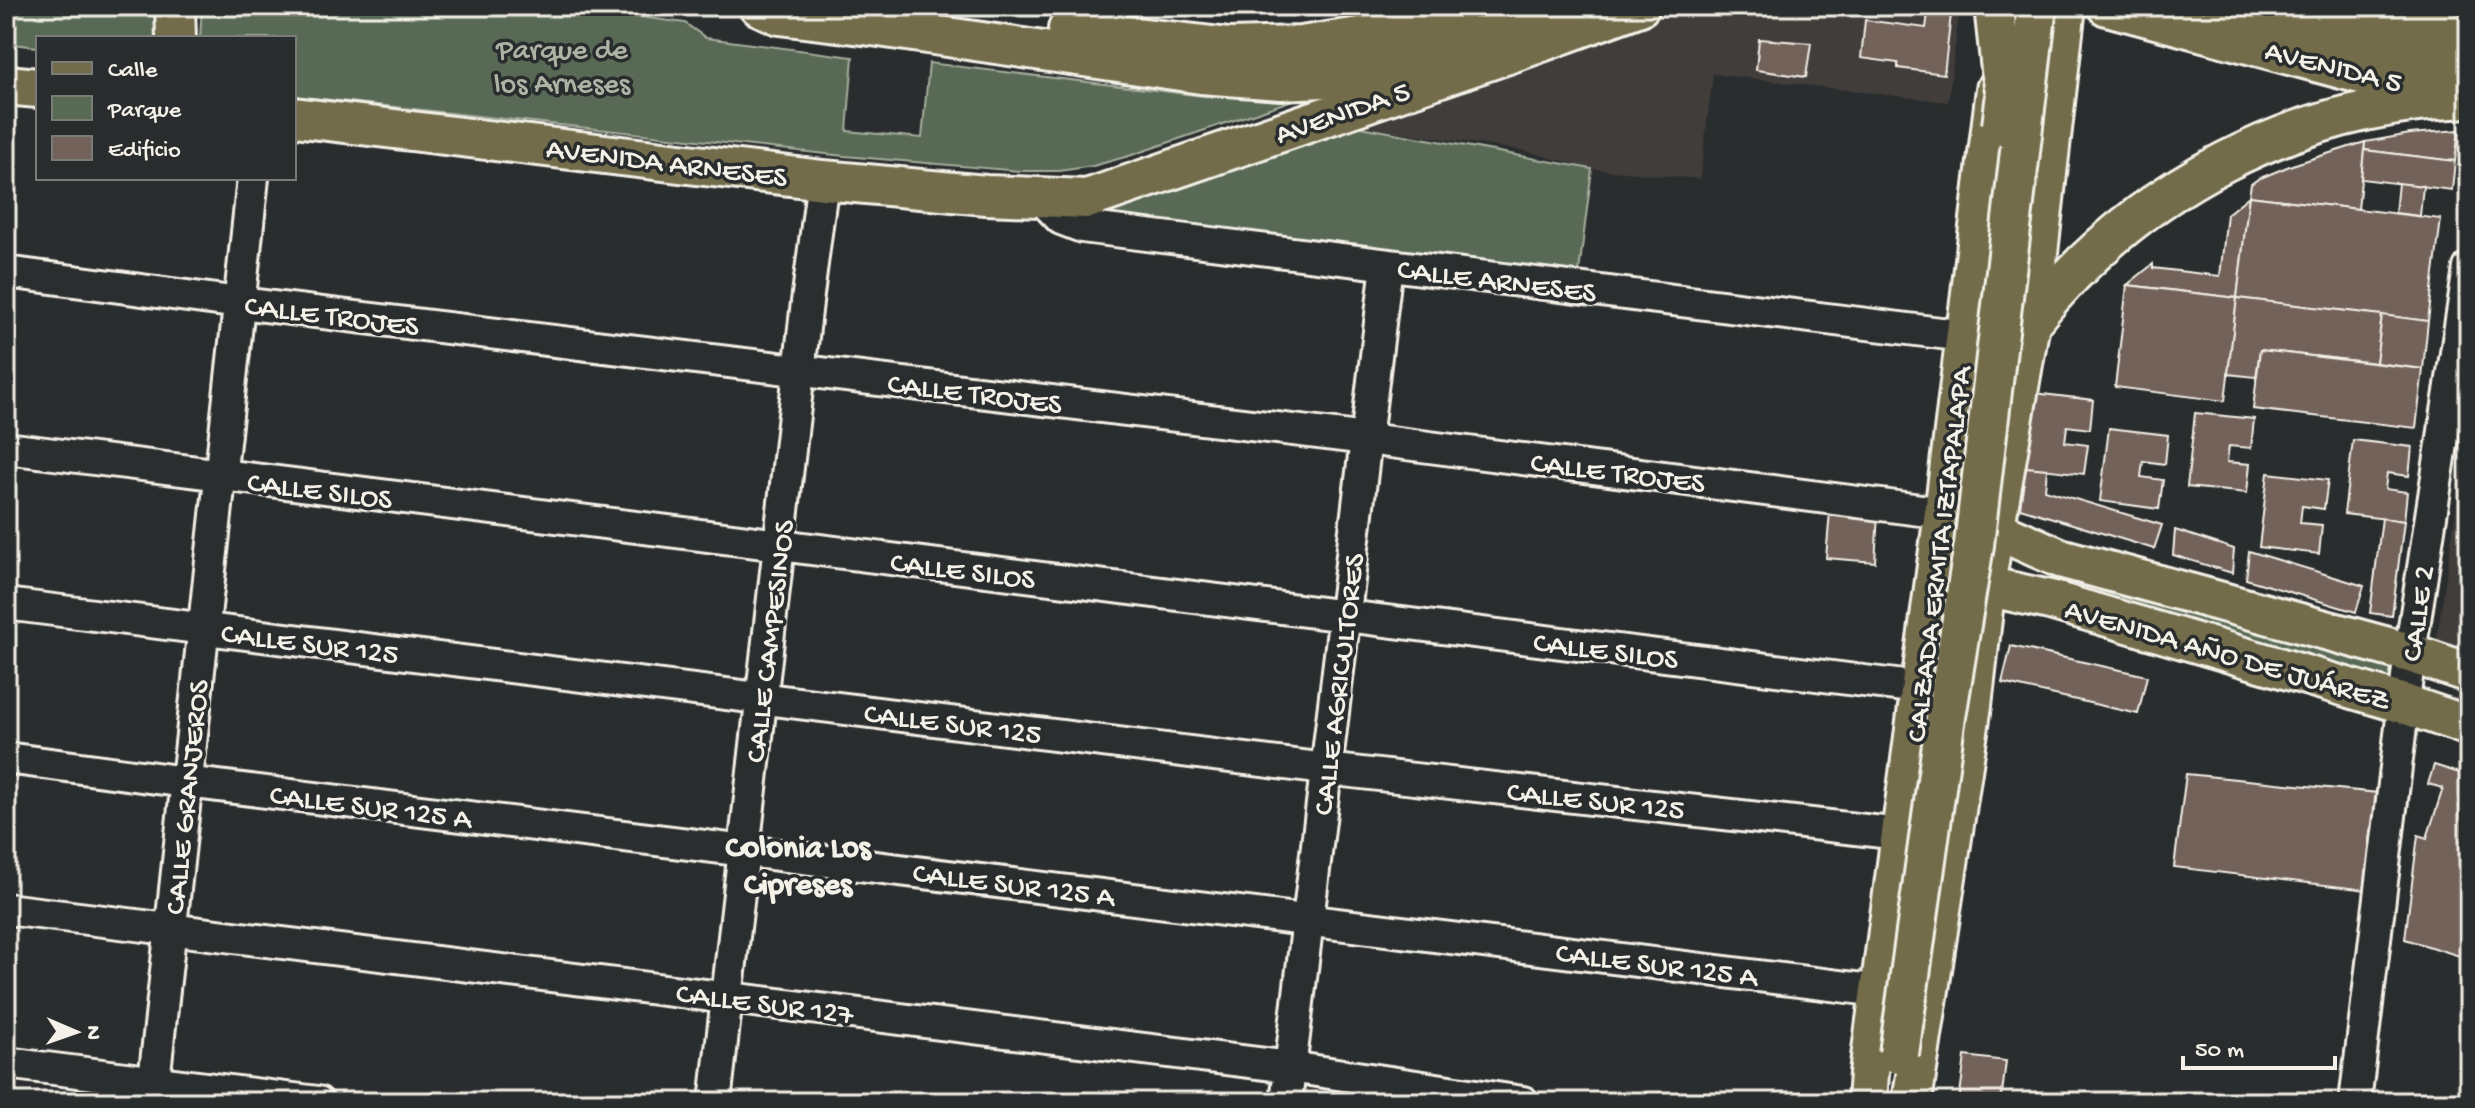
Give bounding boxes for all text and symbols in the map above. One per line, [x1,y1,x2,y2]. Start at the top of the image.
park label: Parque de los Arneses [494,35,631,104]
street label: AVENIDA 5 [2261,35,2405,103]
legend [36,36,296,180]
text: Calle [108,57,158,86]
street label: AVENIDA 5 [1272,76,1415,155]
text: Parque [107,97,182,126]
street label: AVENIDA ARNESES [544,133,789,198]
text: Edificio [108,137,181,166]
street label: CALLE ARNESES [1395,254,1598,313]
street label: CALLE TROJES [242,290,421,347]
street label: CALZADA ERMITA IZTAPALAPA [1901,363,1982,744]
street label: CALLE TROJES [885,368,1064,425]
street label: CALLE TROJES [1528,447,1707,504]
street label: CALLE SILOS [245,467,394,520]
street label: CALLE CAMPESINOS [740,518,805,765]
street label: CALLE SILOS [888,547,1037,600]
street label: CALLE AGRICULTORES [1308,551,1375,818]
street label: CALLE 2 [2396,563,2444,664]
street label: AVENIDA AÑO DE JUÁREZ [2060,593,2394,721]
street label: CALLE SUR 125 [219,618,400,675]
street label: CALLE SILOS [1531,627,1680,680]
street label: CALLE GRANJEROS [160,678,219,917]
street label: CALLE SUR 125 [862,698,1043,755]
street label: CALLE SUR 125 [1505,777,1686,830]
street label: CALLE SUR 125 A [267,780,475,839]
district label: Colonia Los Cipreses [725,831,873,906]
street label: CALLE SUR 125 A [910,858,1118,917]
street label: CALLE SUR 125 A [1553,938,1761,997]
street label: CALLE SUR 127 [674,978,856,1035]
north arrow [36,992,116,1072]
scale bar [2183,1020,2335,1070]
text: N [79,1025,105,1040]
text: 50 m [2195,1037,2244,1066]

